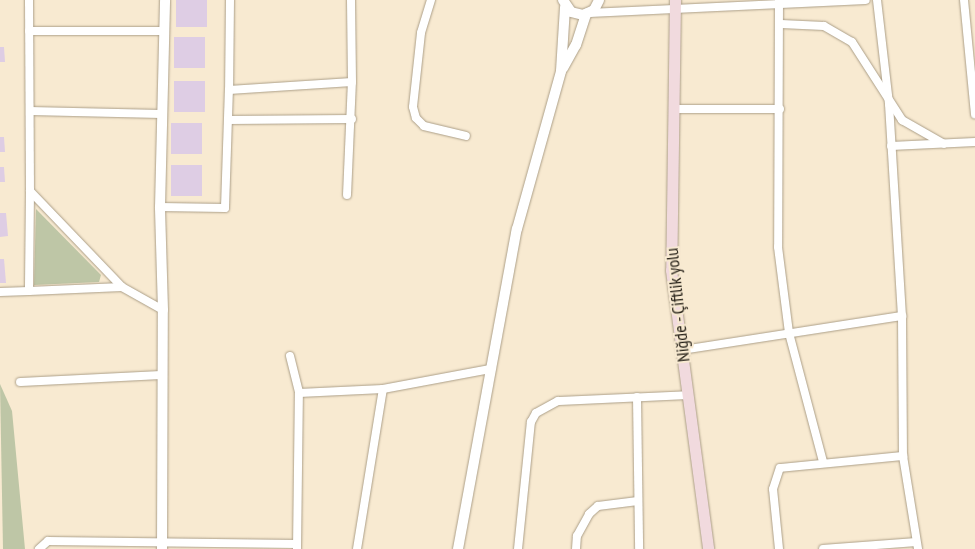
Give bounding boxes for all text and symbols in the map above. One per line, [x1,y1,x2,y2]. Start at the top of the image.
street label: Niğde - Çiftlik yolu [661,246,695,364]

